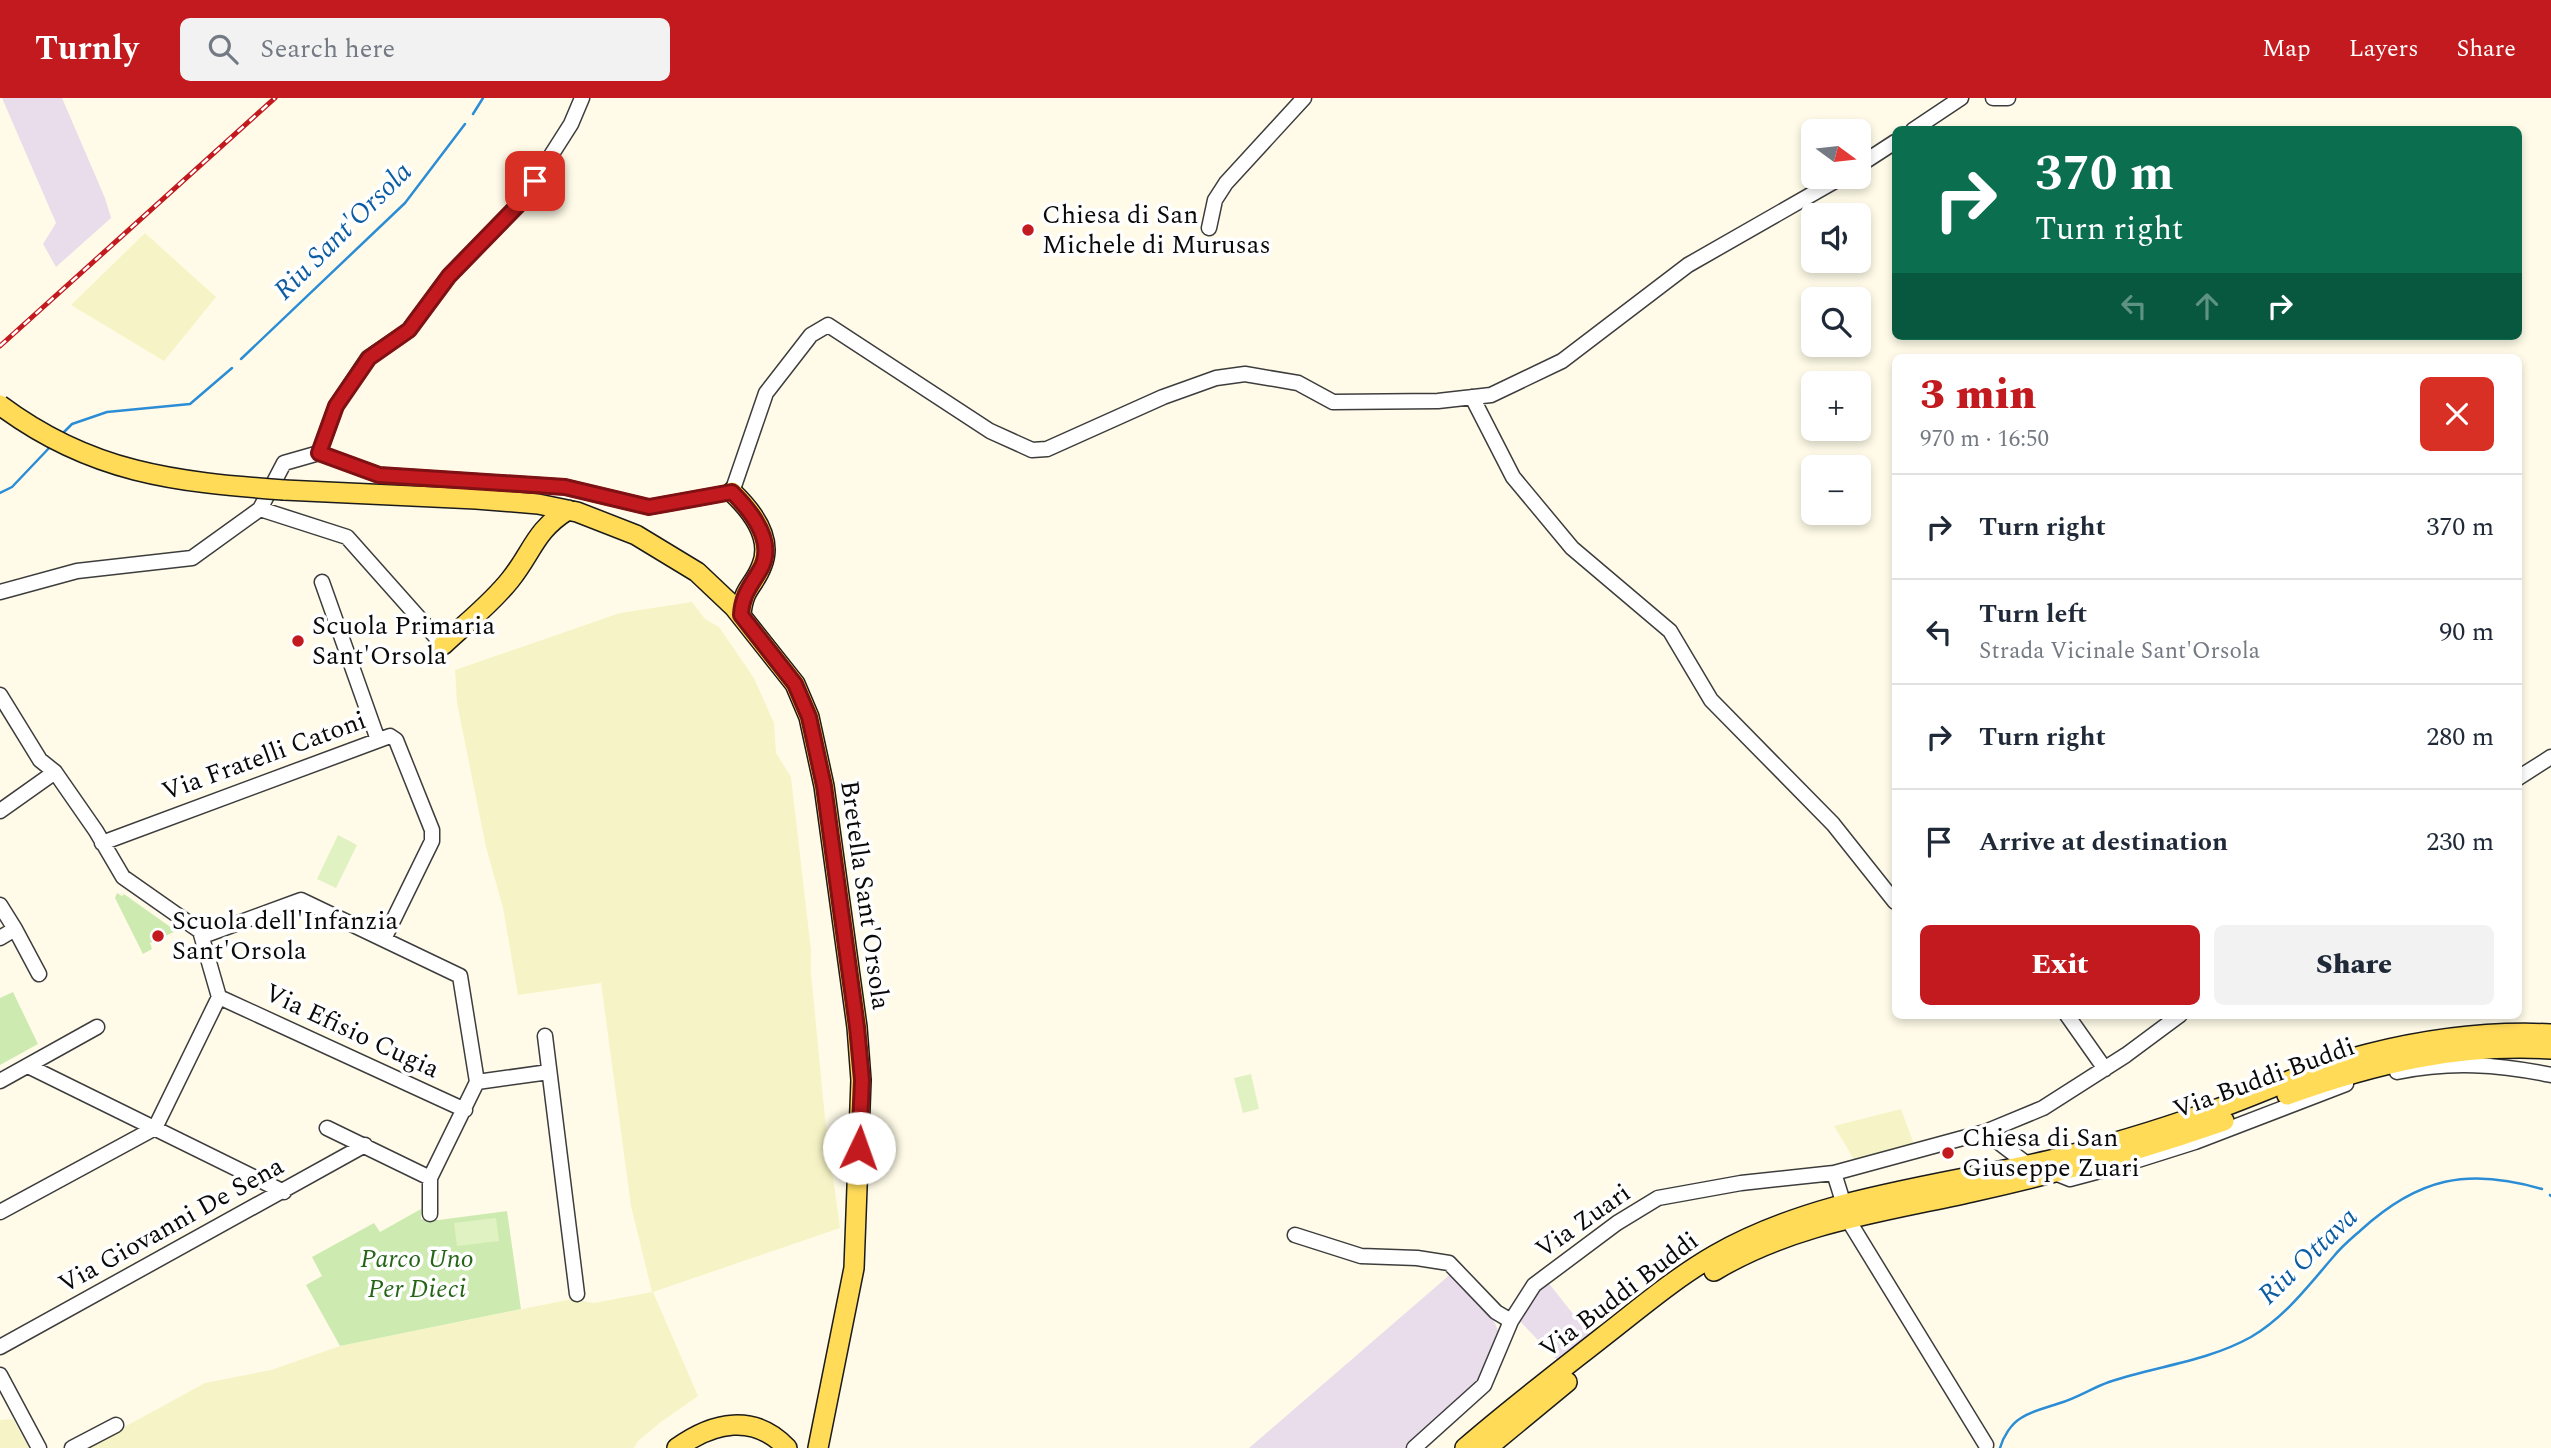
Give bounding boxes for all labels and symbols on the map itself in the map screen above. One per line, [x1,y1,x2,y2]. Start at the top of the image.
north arrow [1801,119,1871,189]
pin [505,151,565,211]
water label: Riu Sant'Orsola [264,152,422,310]
place label: Chiesa di San Michele di Murusas [1042,195,1271,265]
marker: Chiesa di San Michele di Murusas [1020,222,1036,238]
place label: Scuola Primaria Sant'Orsola [312,606,495,676]
marker: Scuola Primaria Sant'Orsola [290,633,306,649]
street label: Via Fratelli Catoni [156,700,372,812]
street label: Bretella Sant'Orsola [829,778,901,1012]
place label: Scuola dell'Infanzia Sant'Orsola [172,901,399,971]
marker: Scuola dell'Infanzia Sant'Orsola [150,928,166,944]
street label: Via Efisio Cugia [258,973,446,1089]
street label: Via Buddi Buddi [2167,1027,2361,1129]
position arrow [822,1111,896,1185]
place label: Chiesa di San Giuseppe Zuari [1962,1118,2140,1188]
marker: Chiesa di San Giuseppe Zuari [1940,1145,1956,1161]
street label: Via Giovanni De Sena [51,1146,291,1304]
street label: Via Zuari [1527,1173,1639,1269]
water label: Riu Ottava [2248,1197,2368,1315]
street label: Via Buddi Buddi [1531,1222,1707,1368]
park label: Parco Uno Per Dieci [360,1239,474,1309]

